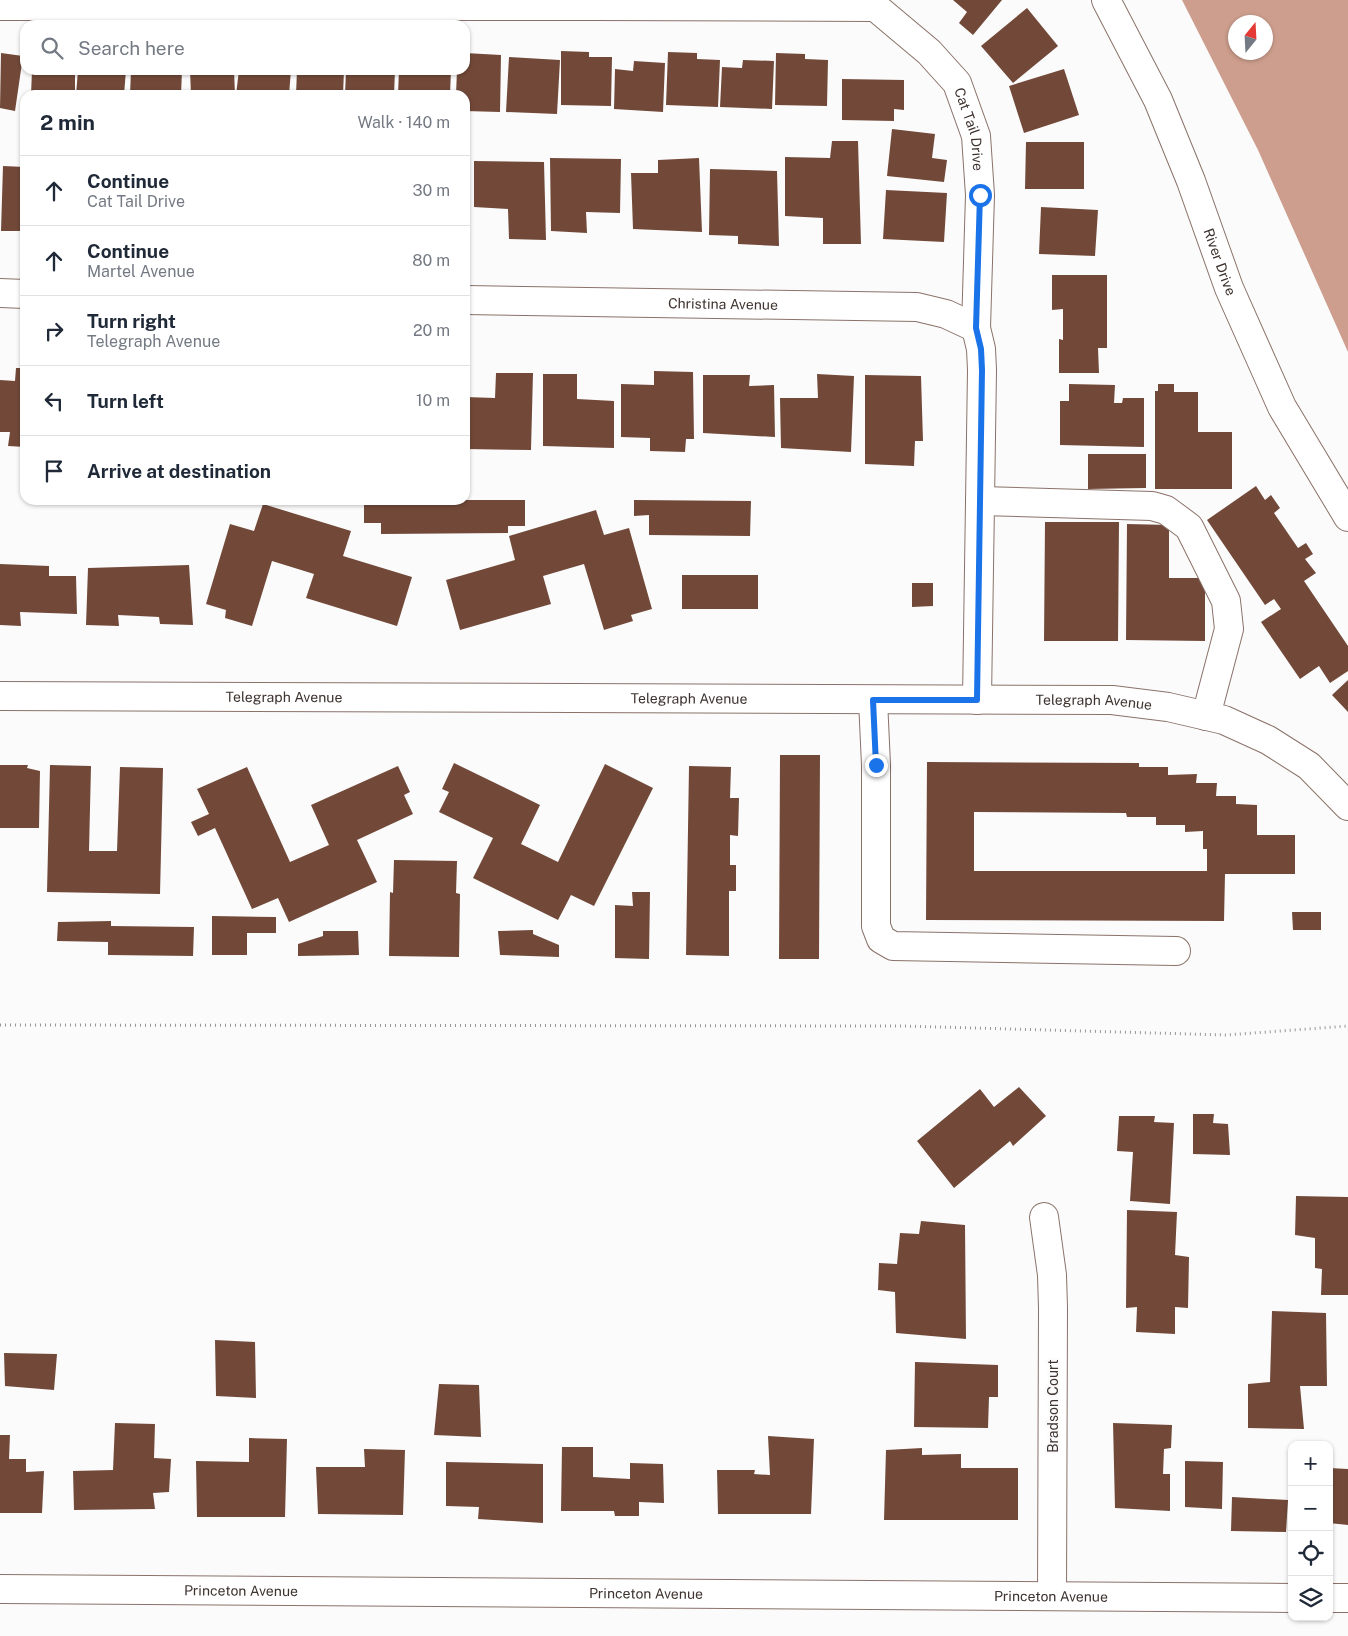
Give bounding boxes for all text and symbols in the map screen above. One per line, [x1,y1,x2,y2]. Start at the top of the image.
north arrow [1228,15,1273,60]
search box [20,20,470,75]
icon: search [38,34,66,62]
text: Search here [78,37,185,59]
street label: Cat Tail Drive [951,85,986,171]
text: 2 min [40,110,95,135]
text: Walk · 140 m [357,113,450,132]
text: Continue [87,170,169,192]
icon: ahead [40,177,68,205]
text: 30 m [413,181,450,200]
route start [969,184,992,207]
text: Cat Tail Drive [87,192,185,211]
street label: River Drive [1200,226,1239,298]
text: Continue [87,240,169,262]
icon: ahead [40,247,68,275]
text: 80 m [412,251,450,270]
text: Martel Avenue [87,262,195,281]
street label: Christina Avenue [668,295,778,313]
text: Turn right [87,310,176,332]
icon: right [40,317,68,345]
text: 20 m [413,321,450,340]
text: Telegraph Avenue [87,332,220,351]
icon: left [40,387,68,415]
text: Turn left [87,390,164,412]
text: 10 m [416,391,450,410]
icon: arrive [40,457,68,485]
text: Arrive at destination [87,460,271,482]
street label: Telegraph Avenue [226,689,342,705]
street label: Telegraph Avenue [631,690,747,707]
street label: Telegraph Avenue [1036,692,1153,713]
route end [865,754,888,777]
street label: Bradson Court [1045,1359,1061,1453]
map controls [1288,1441,1333,1621]
button: + [1288,1441,1333,1486]
button: − [1288,1486,1333,1531]
button: locate [1288,1531,1333,1576]
button: layers [1288,1576,1333,1621]
street label: Princeton Avenue [184,1582,298,1599]
street label: Princeton Avenue [589,1585,703,1602]
street label: Princeton Avenue [994,1588,1108,1605]

